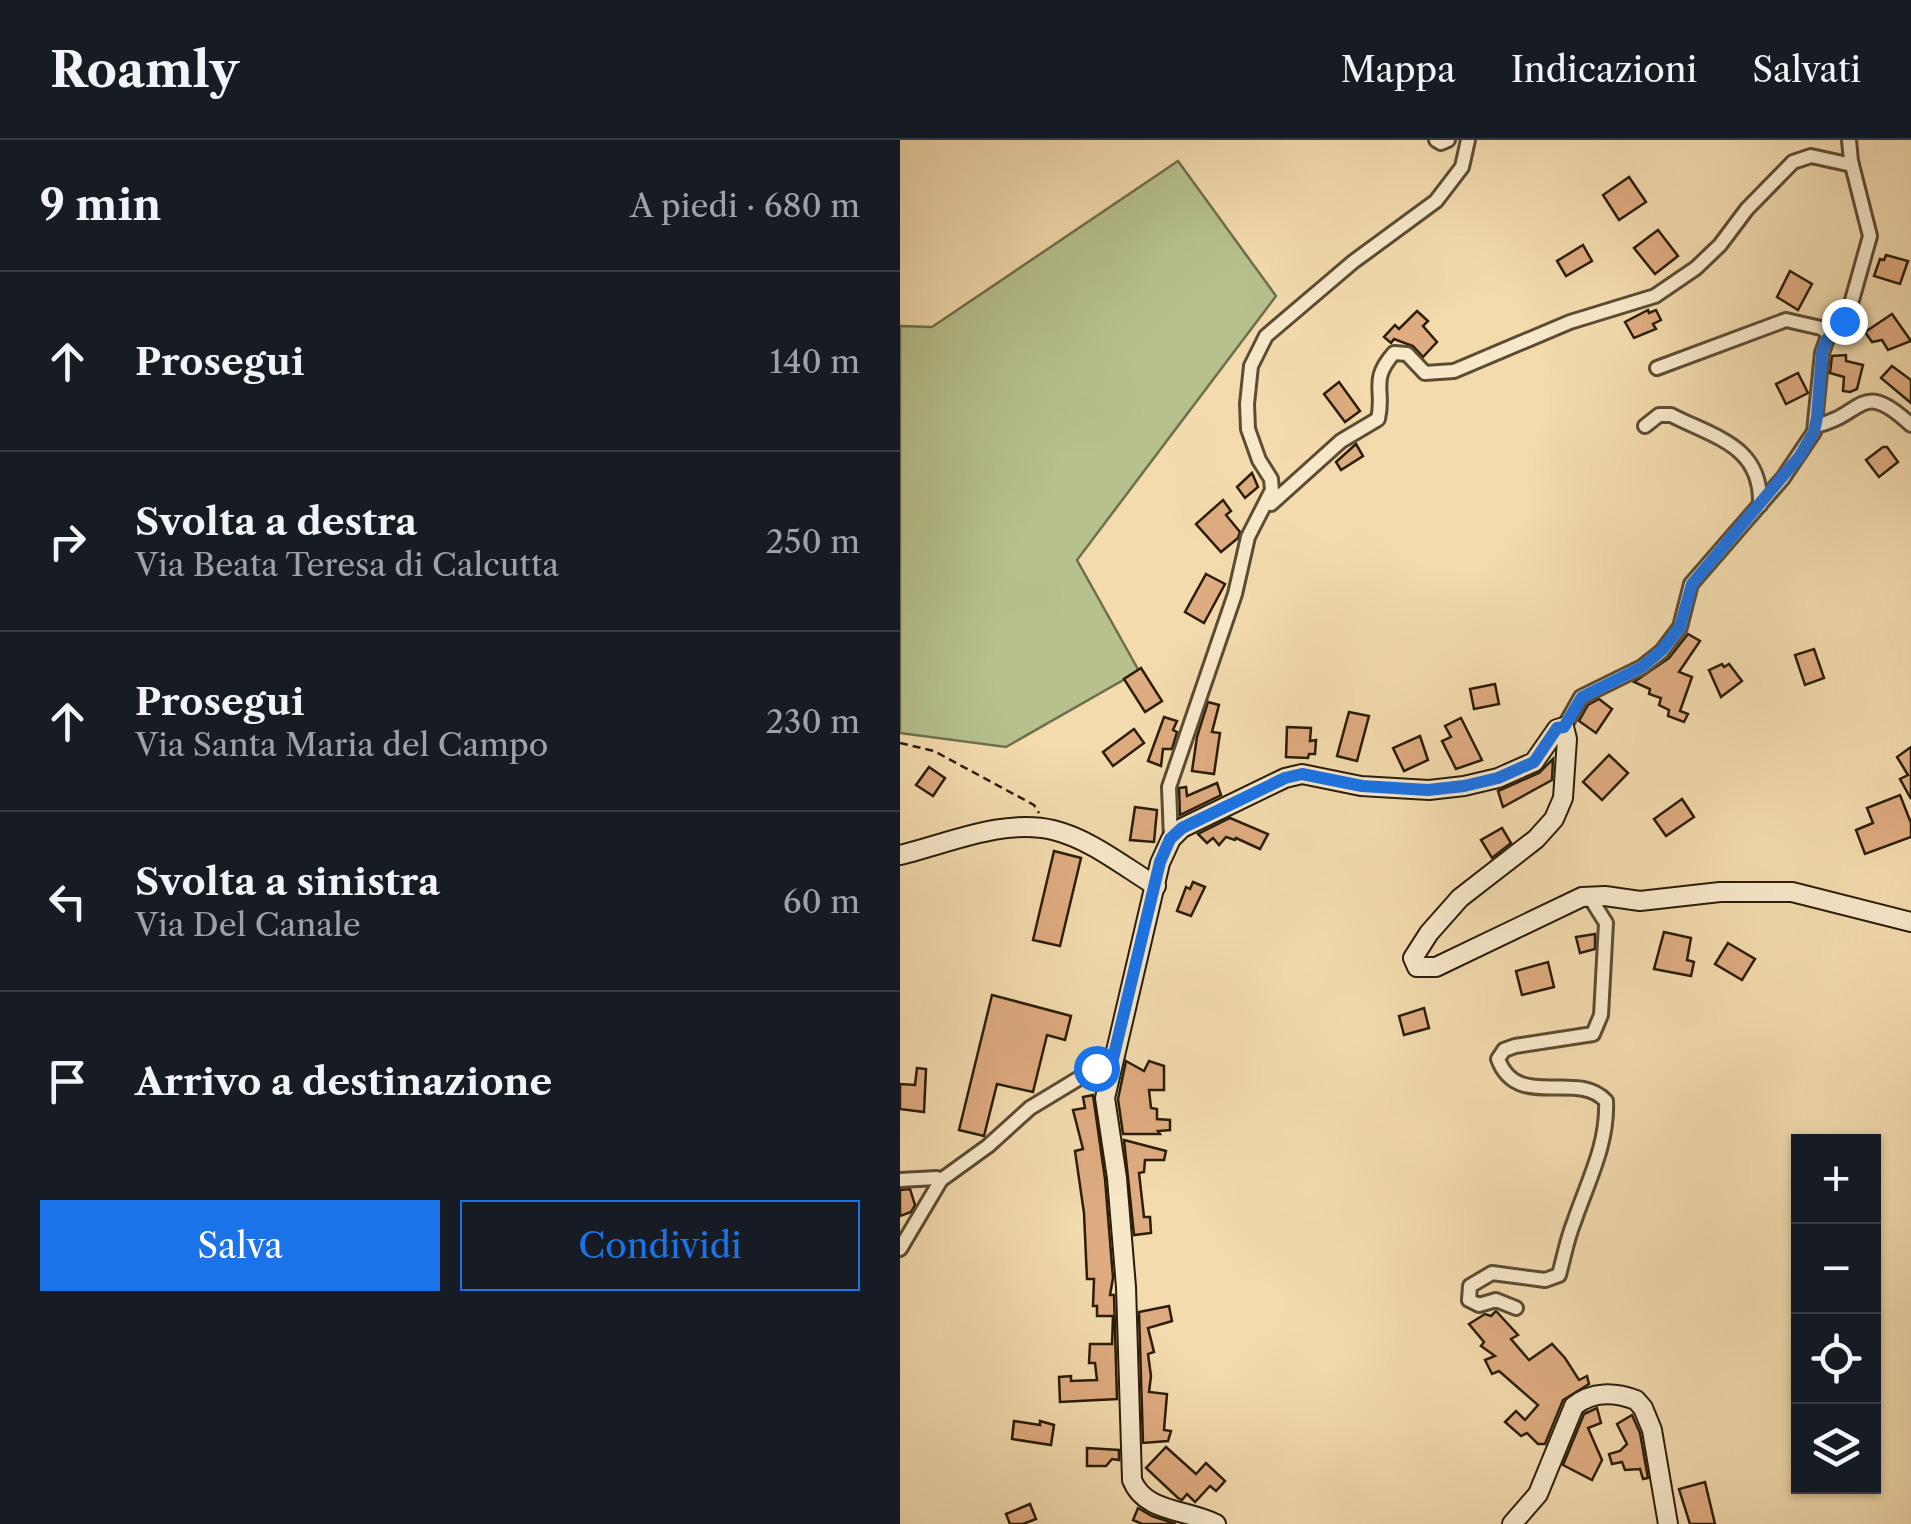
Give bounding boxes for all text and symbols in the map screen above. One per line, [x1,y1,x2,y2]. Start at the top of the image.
text: Roamly [50,40,239,99]
text: Mappa [1340,48,1456,91]
text: Indicazioni [1511,48,1697,91]
text: Salvati [1752,48,1861,91]
text: 9 min [40,179,161,231]
text: A piedi · 680 m [630,186,860,225]
route end [1822,299,1868,345]
icon: ahead [40,334,95,389]
text: Prosegui [135,338,304,385]
text: 140 m [769,342,860,381]
text: Svolta a destra [135,498,417,545]
icon: right [40,514,95,569]
text: 250 m [766,522,860,561]
text: Via Beata Teresa di Calcutta [135,545,559,584]
text: Prosegui [135,678,304,725]
icon: ahead [40,694,95,749]
text: 230 m [765,702,860,741]
text: Via Santa Maria del Campo [135,725,548,764]
text: Svolta a sinistra [135,858,440,905]
icon: left [40,874,95,929]
text: 60 m [783,882,860,921]
text: Via Del Canale [135,905,361,944]
route start [1074,1046,1120,1092]
icon: arrive [40,1054,95,1109]
text: Arrivo a destinazione [135,1058,552,1105]
map controls [1791,1134,1881,1494]
button: + [1791,1134,1881,1224]
button: Salva [40,1200,440,1291]
button: Condividi [460,1200,860,1291]
button: − [1791,1224,1881,1314]
button: locate [1791,1314,1881,1404]
button: layers [1791,1404,1881,1494]

